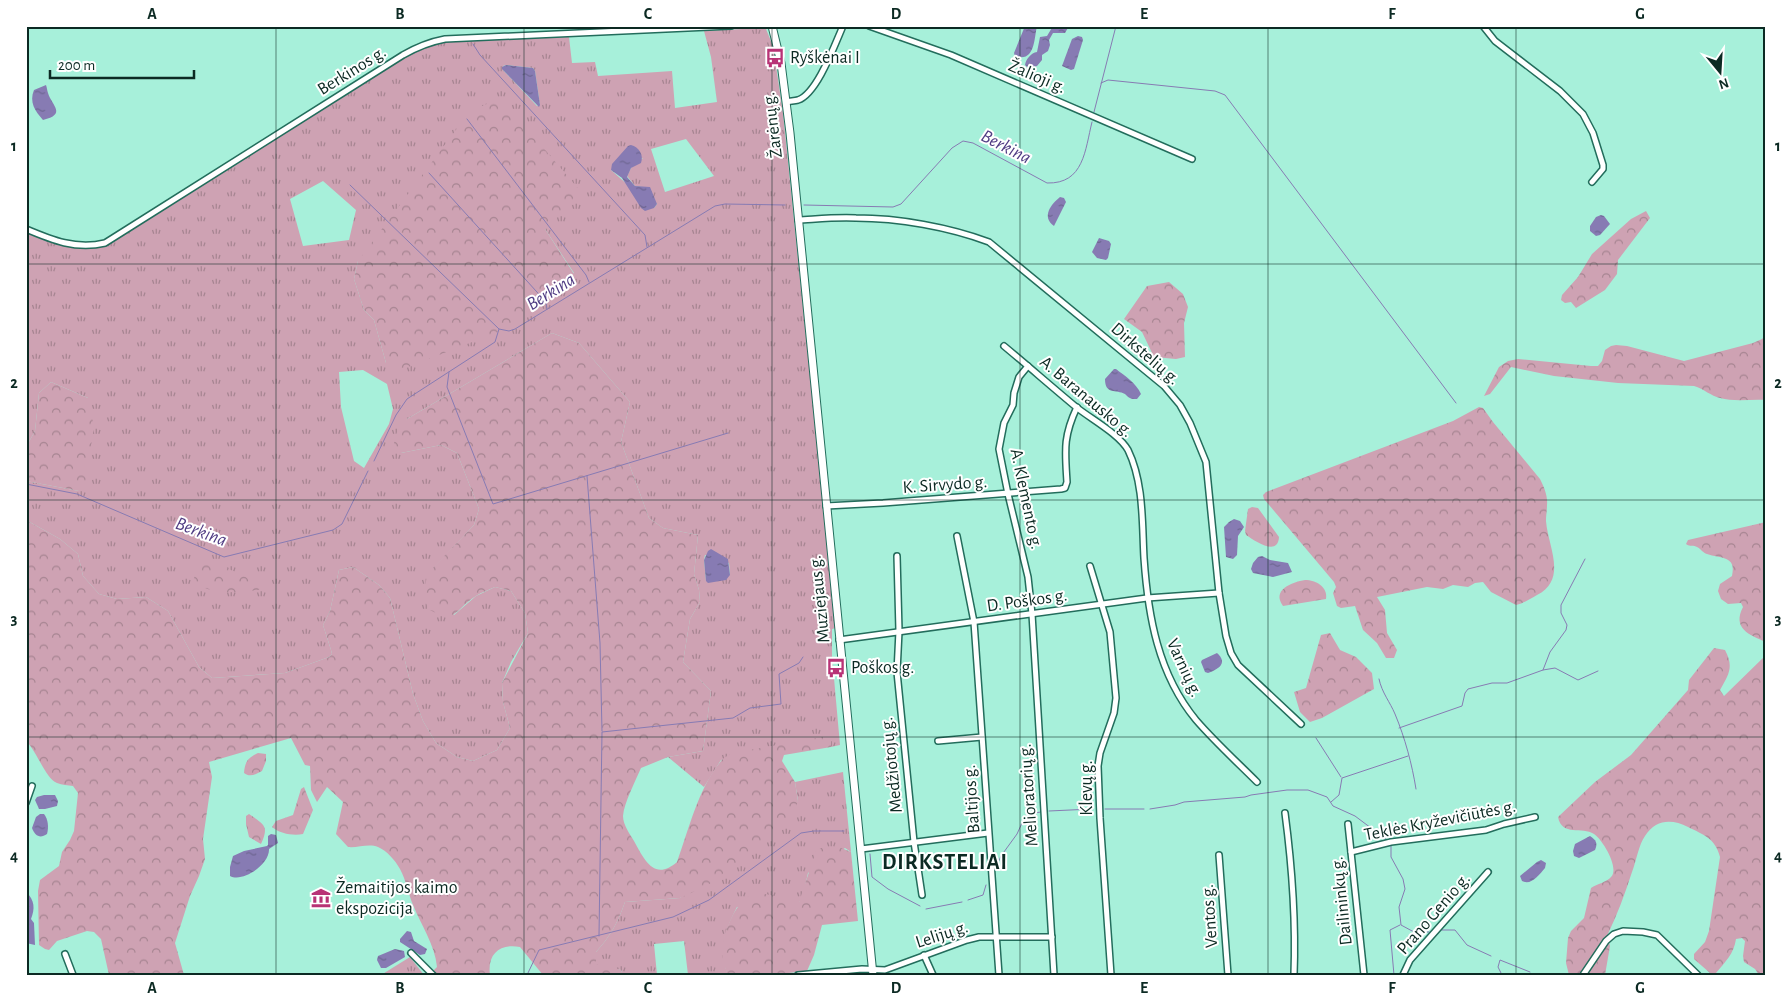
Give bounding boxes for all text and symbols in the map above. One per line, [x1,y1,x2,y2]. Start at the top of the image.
text: A [147,6,157,22]
text: B [395,6,405,22]
text: C [644,6,653,22]
text: D [891,6,902,22]
text: E [1140,6,1148,22]
text: F [1388,6,1396,22]
text: G [1635,6,1645,22]
street label: Berkinos g. [315,43,389,99]
bus stop icon: Ryškėnai I [764,47,786,69]
scale bar [50,48,194,80]
north arrow [1694,48,1744,98]
place label: Ryškėnai I [790,49,860,67]
street label: Žalioji g. [1006,54,1070,97]
text: 200 m [58,58,95,73]
text: N [1717,75,1731,92]
street label: Žarėnų g. [757,91,786,159]
water label: Berkina [978,126,1034,168]
text: 1 [11,138,17,154]
text: 1 [1775,138,1781,154]
water label: Berkina [523,270,579,314]
street label: Dirkstelių g. [1107,320,1183,388]
street label: A. Baranausko g. [1036,353,1136,441]
text: 2 [10,375,18,391]
text: 2 [1774,375,1782,391]
street label: A. Klemento g. [1007,447,1045,551]
street label: K. Sirvydo g. [902,473,988,497]
water label: Berkina [173,514,229,550]
street label: Muziejaus g. [806,554,834,644]
street label: D. Poškos g. [985,586,1069,616]
text: 3 [11,611,18,627]
text: 3 [1775,611,1782,627]
street label: Varnių g. [1163,636,1205,700]
bus stop icon: Poškos g. [825,657,847,679]
place label: Poškos g. [851,659,914,677]
street label: Medžiotojų g. [878,716,906,814]
street label: Melioratorių g. [1016,743,1042,847]
street label: Klevų g. [1078,760,1096,816]
street label: Baltijos g. [961,764,983,834]
street label: Teklės Kryževičiūtės g. [1363,797,1517,845]
text: 4 [10,848,18,864]
text: 4 [1774,848,1782,864]
district label: DIRKSTELIAI [882,851,1008,873]
street label: Dailininkų g. [1328,856,1356,946]
street label: Prano Genio g. [1394,870,1474,958]
place label: Žemaitijos kaimo ekspozicija [336,876,458,918]
street label: Ventos g. [1199,884,1221,948]
museum icon: Žemaitijos kaimo ekspozicija [310,887,332,909]
street label: Lelijų g. [913,918,971,952]
text: A [147,980,157,996]
text: B [395,980,405,996]
text: C [644,980,653,996]
text: D [891,980,902,996]
text: E [1140,980,1148,996]
text: F [1388,980,1396,996]
text: G [1635,980,1645,996]

